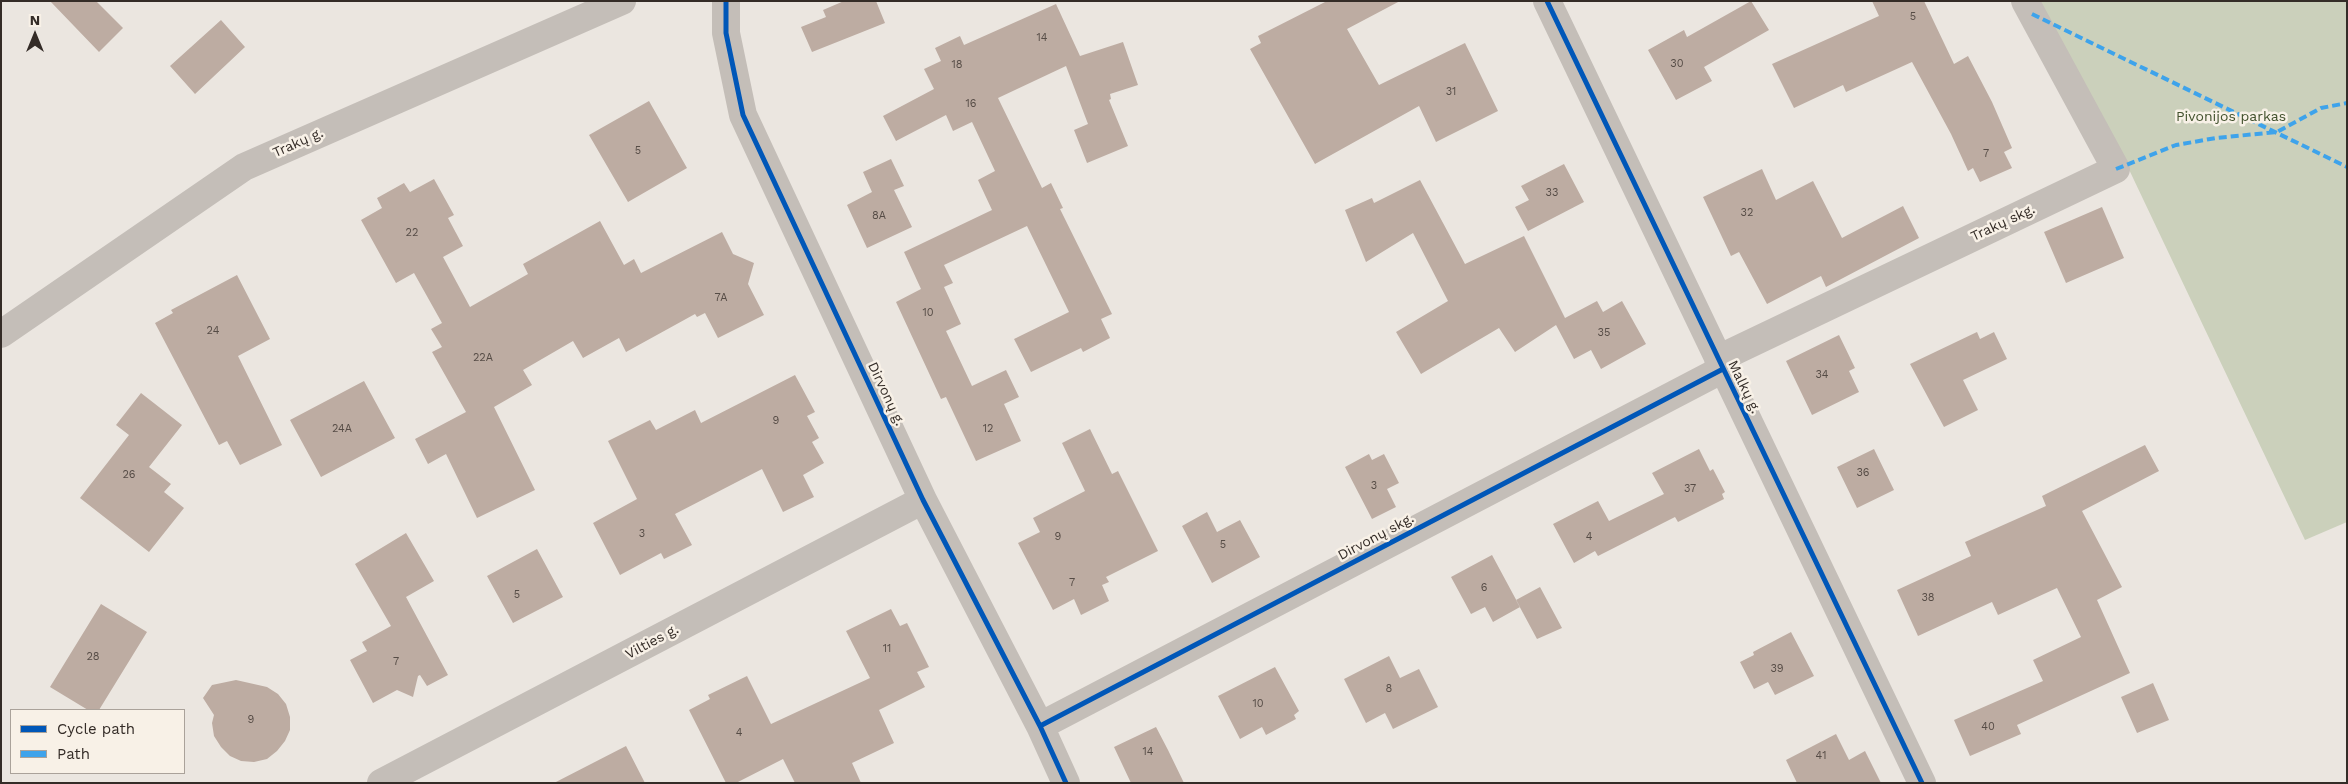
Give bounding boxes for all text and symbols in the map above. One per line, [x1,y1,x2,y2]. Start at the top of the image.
north arrow [10,10,60,60]
house number: 5 [1910,10,1916,24]
text: N [30,12,40,28]
house number: 14 [1036,31,1048,45]
house number: 30 [1670,57,1684,71]
house number: 18 [951,58,963,72]
house number: 31 [1446,85,1456,99]
house number: 16 [966,97,976,111]
park label: Pivonijos parkas [2176,109,2286,125]
street label: Trakų g. [270,124,326,162]
house number: 5 [635,144,641,158]
house number: 7 [1983,147,1989,161]
house number: 33 [1546,186,1558,200]
street label: Trakų skg. [1968,201,2038,245]
house number: 32 [1741,206,1753,220]
house number: 8A [872,209,886,223]
house number: 22 [406,226,418,240]
house number: 7A [715,291,727,305]
house number: 10 [922,306,934,320]
house number: 24 [207,324,219,338]
house number: 35 [1598,326,1610,340]
house number: 22A [473,351,493,365]
street label: Malkų g. [1724,358,1764,416]
street label: Dirvonų g. [864,359,908,429]
house number: 34 [1815,368,1829,382]
house number: 9 [773,414,779,428]
house number: 24A [332,422,352,436]
house number: 12 [983,422,993,436]
house number: 36 [1856,466,1870,480]
house number: 26 [122,468,136,482]
house number: 3 [1371,479,1377,493]
house number: 37 [1684,482,1696,496]
street label: Dirvonų skg. [1335,510,1417,564]
house number: 3 [639,527,645,541]
house number: 9 [1055,530,1061,544]
house number: 4 [1586,530,1592,544]
house number: 5 [1220,538,1226,552]
house number: 7 [1069,576,1075,590]
house number: 6 [1481,581,1487,595]
house number: 5 [514,588,520,602]
house number: 38 [1921,591,1935,605]
street label: Vilties g. [623,621,681,663]
house number: 11 [883,642,891,656]
house number: 28 [86,650,100,664]
house number: 7 [393,655,399,669]
house number: 39 [1770,662,1784,676]
house number: 8 [1386,682,1392,696]
house number: 10 [1252,697,1264,711]
legend [10,709,185,774]
house number: 9 [248,713,254,727]
text: Cycle path [57,720,135,738]
house number: 40 [1981,720,1995,734]
house number: 4 [736,726,742,740]
text: Path [57,745,90,763]
house number: 14 [1142,745,1154,759]
house number: 41 [1816,749,1826,763]

